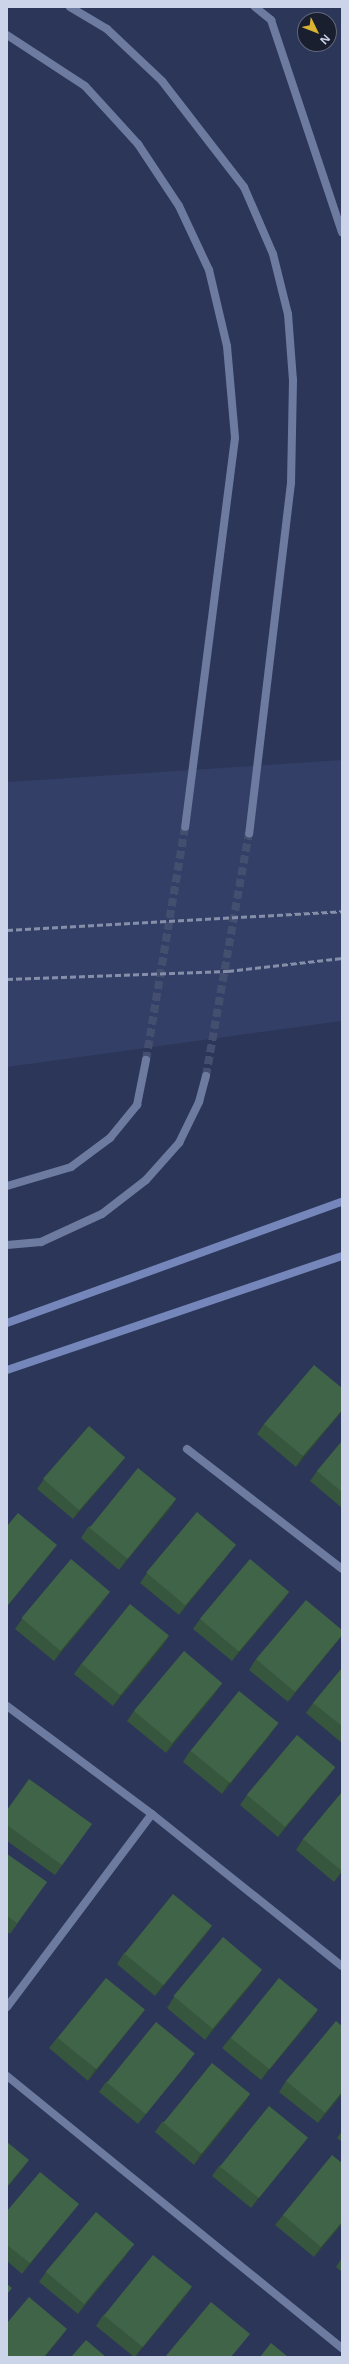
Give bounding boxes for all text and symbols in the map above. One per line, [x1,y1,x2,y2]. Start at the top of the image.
north arrow [297,12,337,52]
text: N [317,31,334,48]

